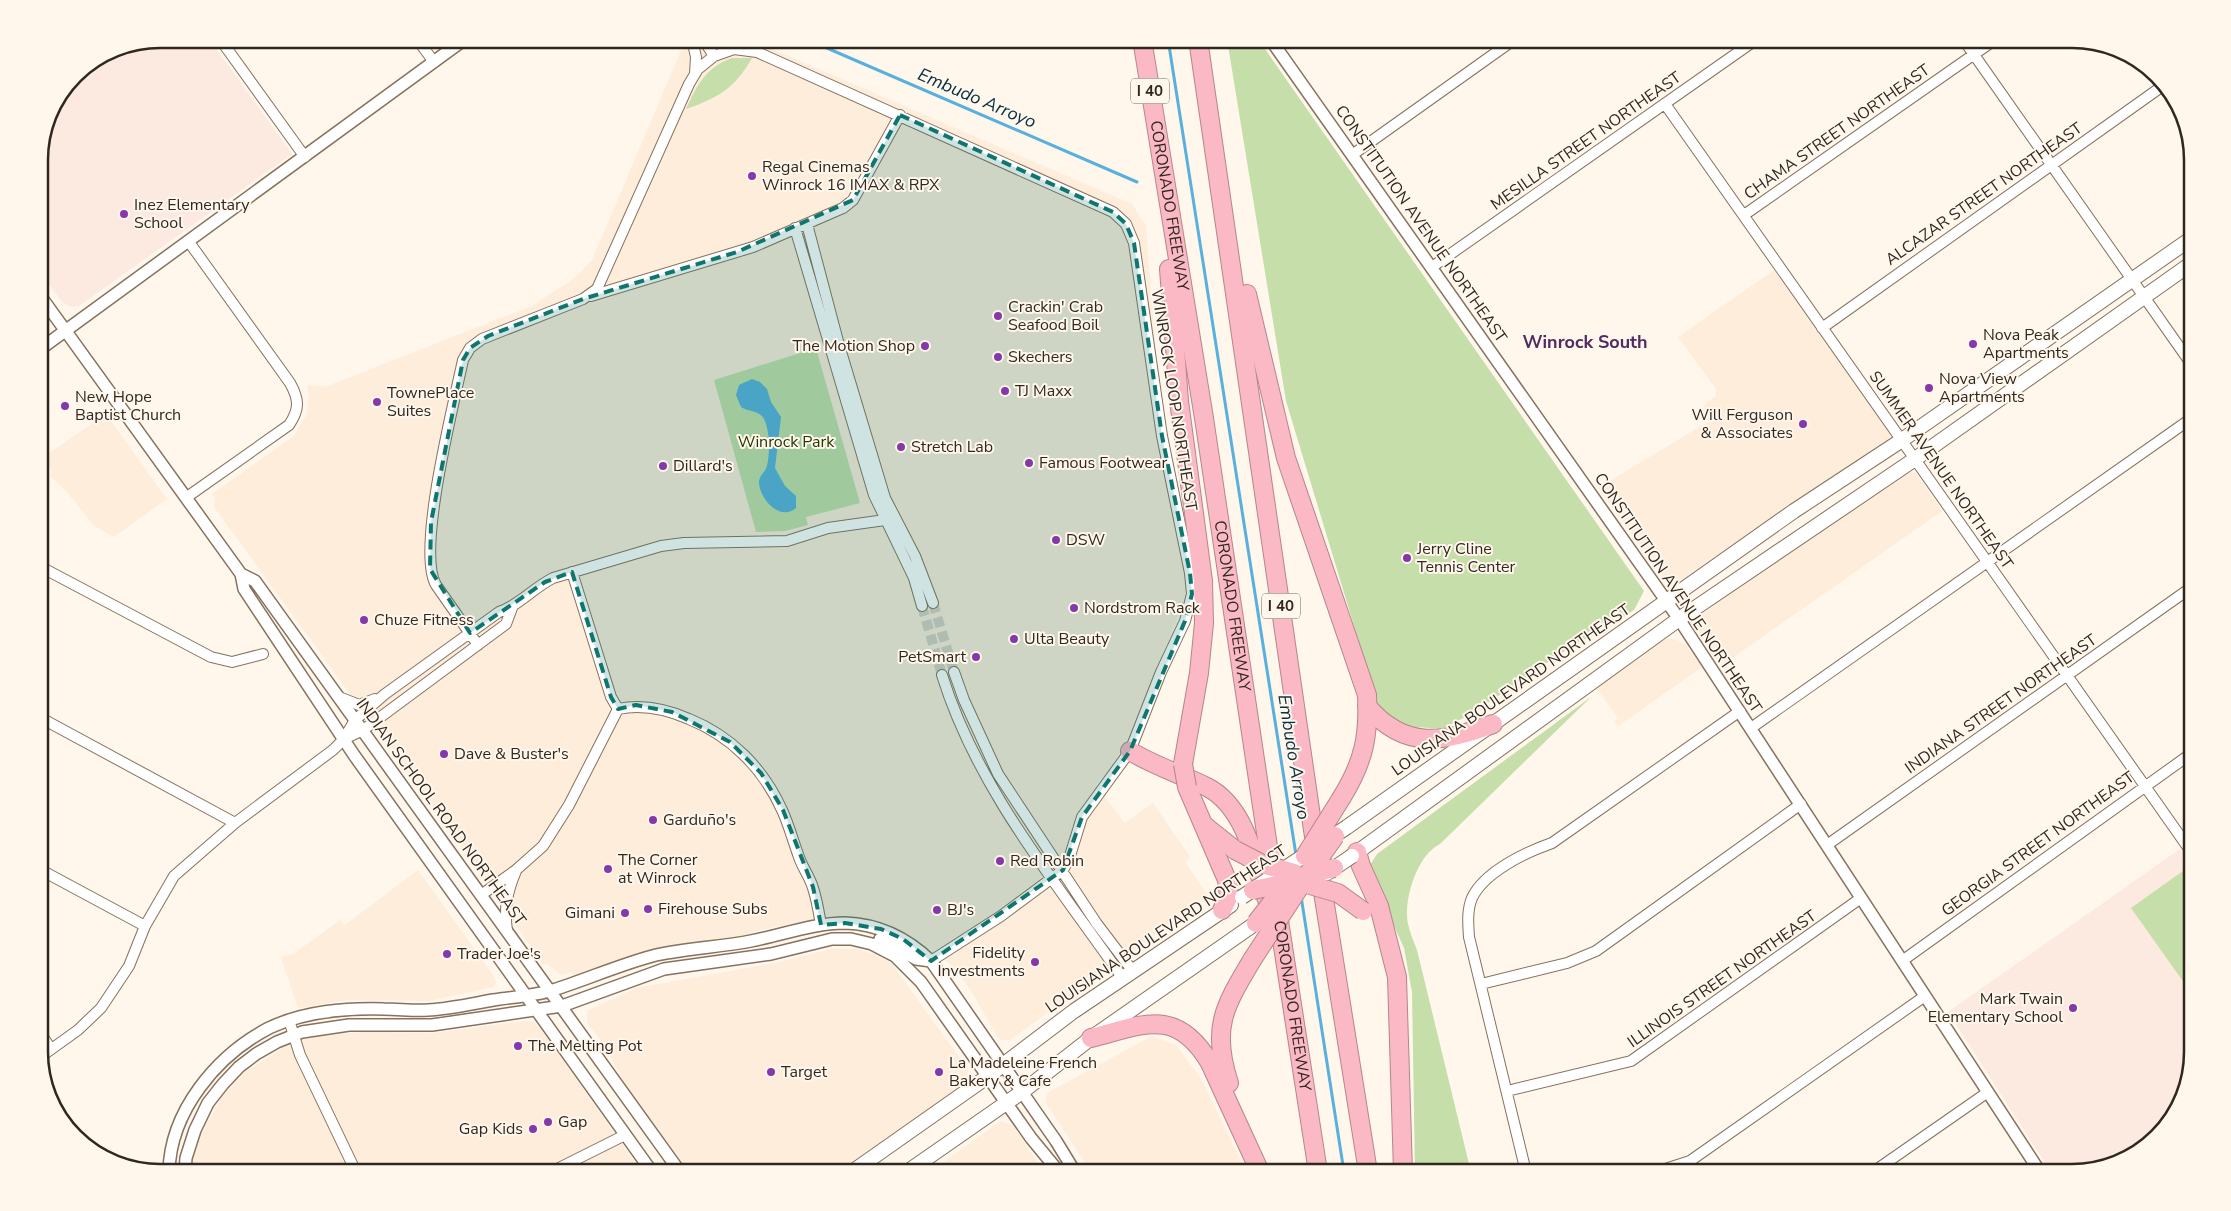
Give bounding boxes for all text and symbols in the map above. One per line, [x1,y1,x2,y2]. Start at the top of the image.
street label: CHAMA STREET NORTHEAST [1740,59,1935,205]
water label: Embudo Arroyo [914,62,1040,134]
street label: MESILLA STREET NORTHEAST [1486,66,1686,215]
road number: I 40 [1131,78,1169,104]
street label: CONSTITUTION AVENUE NORTHEAST [1330,101,1512,347]
street label: ALCAZAR STREET NORTHEAST [1881,117,2087,271]
street label: CORONADO FREEWAY [1145,119,1194,293]
place label: Regal Cinemas Winrock 16 IMAX & RPX [762,156,940,196]
marker: Regal Cinemas Winrock 16 IMAX & RPX [746,170,758,182]
place label: Inez Elementary School [134,194,250,234]
marker: Inez Elementary School [118,208,130,220]
street label: WINROCK LOOP NORTHEAST [1146,287,1202,513]
place label: Crackin' Crab Seafood Boil [1008,296,1103,336]
marker: Crackin' Crab Seafood Boil [992,310,1004,322]
place label: Nova Peak Apartments [1983,324,2069,364]
district label: Winrock South [1522,330,1648,354]
place label: The Motion Shop [793,335,915,357]
marker: Nova Peak Apartments [1967,338,1979,350]
marker: The Motion Shop [919,340,931,352]
place label: Skechers [1008,346,1073,368]
marker: Skechers [992,351,1004,363]
street label: SUMMER AVENUE NORTHEAST [1864,367,2018,574]
place label: Nova View Apartments [1939,368,2025,408]
place label: TJ Maxx [1015,380,1073,402]
place label: TownePlace Suites [387,382,474,422]
marker: Nova View Apartments [1923,382,1935,394]
marker: TJ Maxx [999,385,1011,397]
place label: New Hope Baptist Church [75,386,181,426]
marker: TownePlace Suites [371,396,383,408]
marker: New Hope Baptist Church [59,400,71,412]
place label: Will Ferguson & Associates [1691,404,1793,444]
marker: Will Ferguson & Associates [1797,418,1809,430]
park label: Winrock Park [738,431,835,453]
place label: Stretch Lab [911,436,993,458]
marker: Stretch Lab [895,441,907,453]
place label: Famous Footwear [1039,452,1168,474]
place label: Dillard's [673,455,733,477]
marker: Famous Footwear [1023,457,1035,469]
marker: Dillard's [657,460,669,472]
street label: CONSTITUTION AVENUE NORTHEAST [1589,469,1767,718]
street label: CORONADO FREEWAY [1208,519,1256,693]
place label: DSW [1066,529,1106,551]
marker: DSW [1050,534,1062,546]
place label: Jerry Cline Tennis Center [1416,538,1515,578]
marker: Jerry Cline Tennis Center [1401,552,1413,564]
road number: I 40 [1262,594,1300,618]
place label: Nordstrom Rack [1084,597,1201,619]
street label: LOUISIANA BOULEVARD NORTHEAST [1387,599,1635,781]
marker: Nordstrom Rack [1068,602,1080,614]
place label: Chuze Fitness [374,609,474,631]
marker: Chuze Fitness [358,614,370,626]
place label: Ulta Beauty [1024,628,1110,650]
street label: INDIANA STREET NORTHEAST [1901,629,2102,779]
marker: Ulta Beauty [1008,633,1020,645]
place label: PetSmart [898,646,966,668]
marker: PetSmart [970,651,982,663]
water label: Embudo Arroyo [1272,693,1316,821]
street label: INDIAN SCHOOL ROAD NORTHEAST [351,694,531,930]
place label: Dave & Buster's [454,743,569,765]
marker: Dave & Buster's [438,748,450,760]
street label: GEORGIA STREET NORTHEAST [1937,766,2139,922]
place label: Garduño's [663,809,736,831]
marker: Garduño's [647,814,659,826]
street label: LOUISIANA BOULEVARD NORTHEAST [1041,840,1291,1018]
place label: The Corner at Winrock [618,849,698,889]
place label: Red Robin [1010,850,1084,872]
marker: Red Robin [994,855,1006,867]
marker: The Corner at Winrock [602,863,614,875]
place label: Firehouse Subs [658,898,768,920]
place label: BJ's [947,899,974,921]
place label: Gimani [565,902,615,924]
marker: Firehouse Subs [642,903,654,915]
marker: BJ's [931,904,943,916]
street label: ILLINOIS STREET NORTHEAST [1623,905,1821,1053]
marker: Gimani [619,907,631,919]
street label: CORONADO FREEWAY [1268,919,1316,1093]
place label: Fidelity Investments [937,942,1026,982]
place label: Trader Joe's [457,943,541,965]
marker: Trader Joe's [441,948,453,960]
marker: Fidelity Investments [1029,956,1041,968]
place label: Mark Twain Elementary School [1928,988,2063,1028]
marker: Mark Twain Elementary School [2067,1002,2079,1014]
place label: The Melting Pot [528,1035,643,1057]
marker: The Melting Pot [512,1040,524,1052]
place label: La Madeleine French Bakery & Cafe [949,1052,1097,1092]
place label: Target [781,1061,827,1083]
marker: Target [765,1066,777,1078]
marker: La Madeleine French Bakery & Cafe [933,1066,945,1078]
place label: Gap [558,1111,587,1133]
marker: Gap [542,1116,554,1128]
place label: Gap Kids [459,1118,523,1140]
marker: Gap Kids [527,1123,539,1135]

